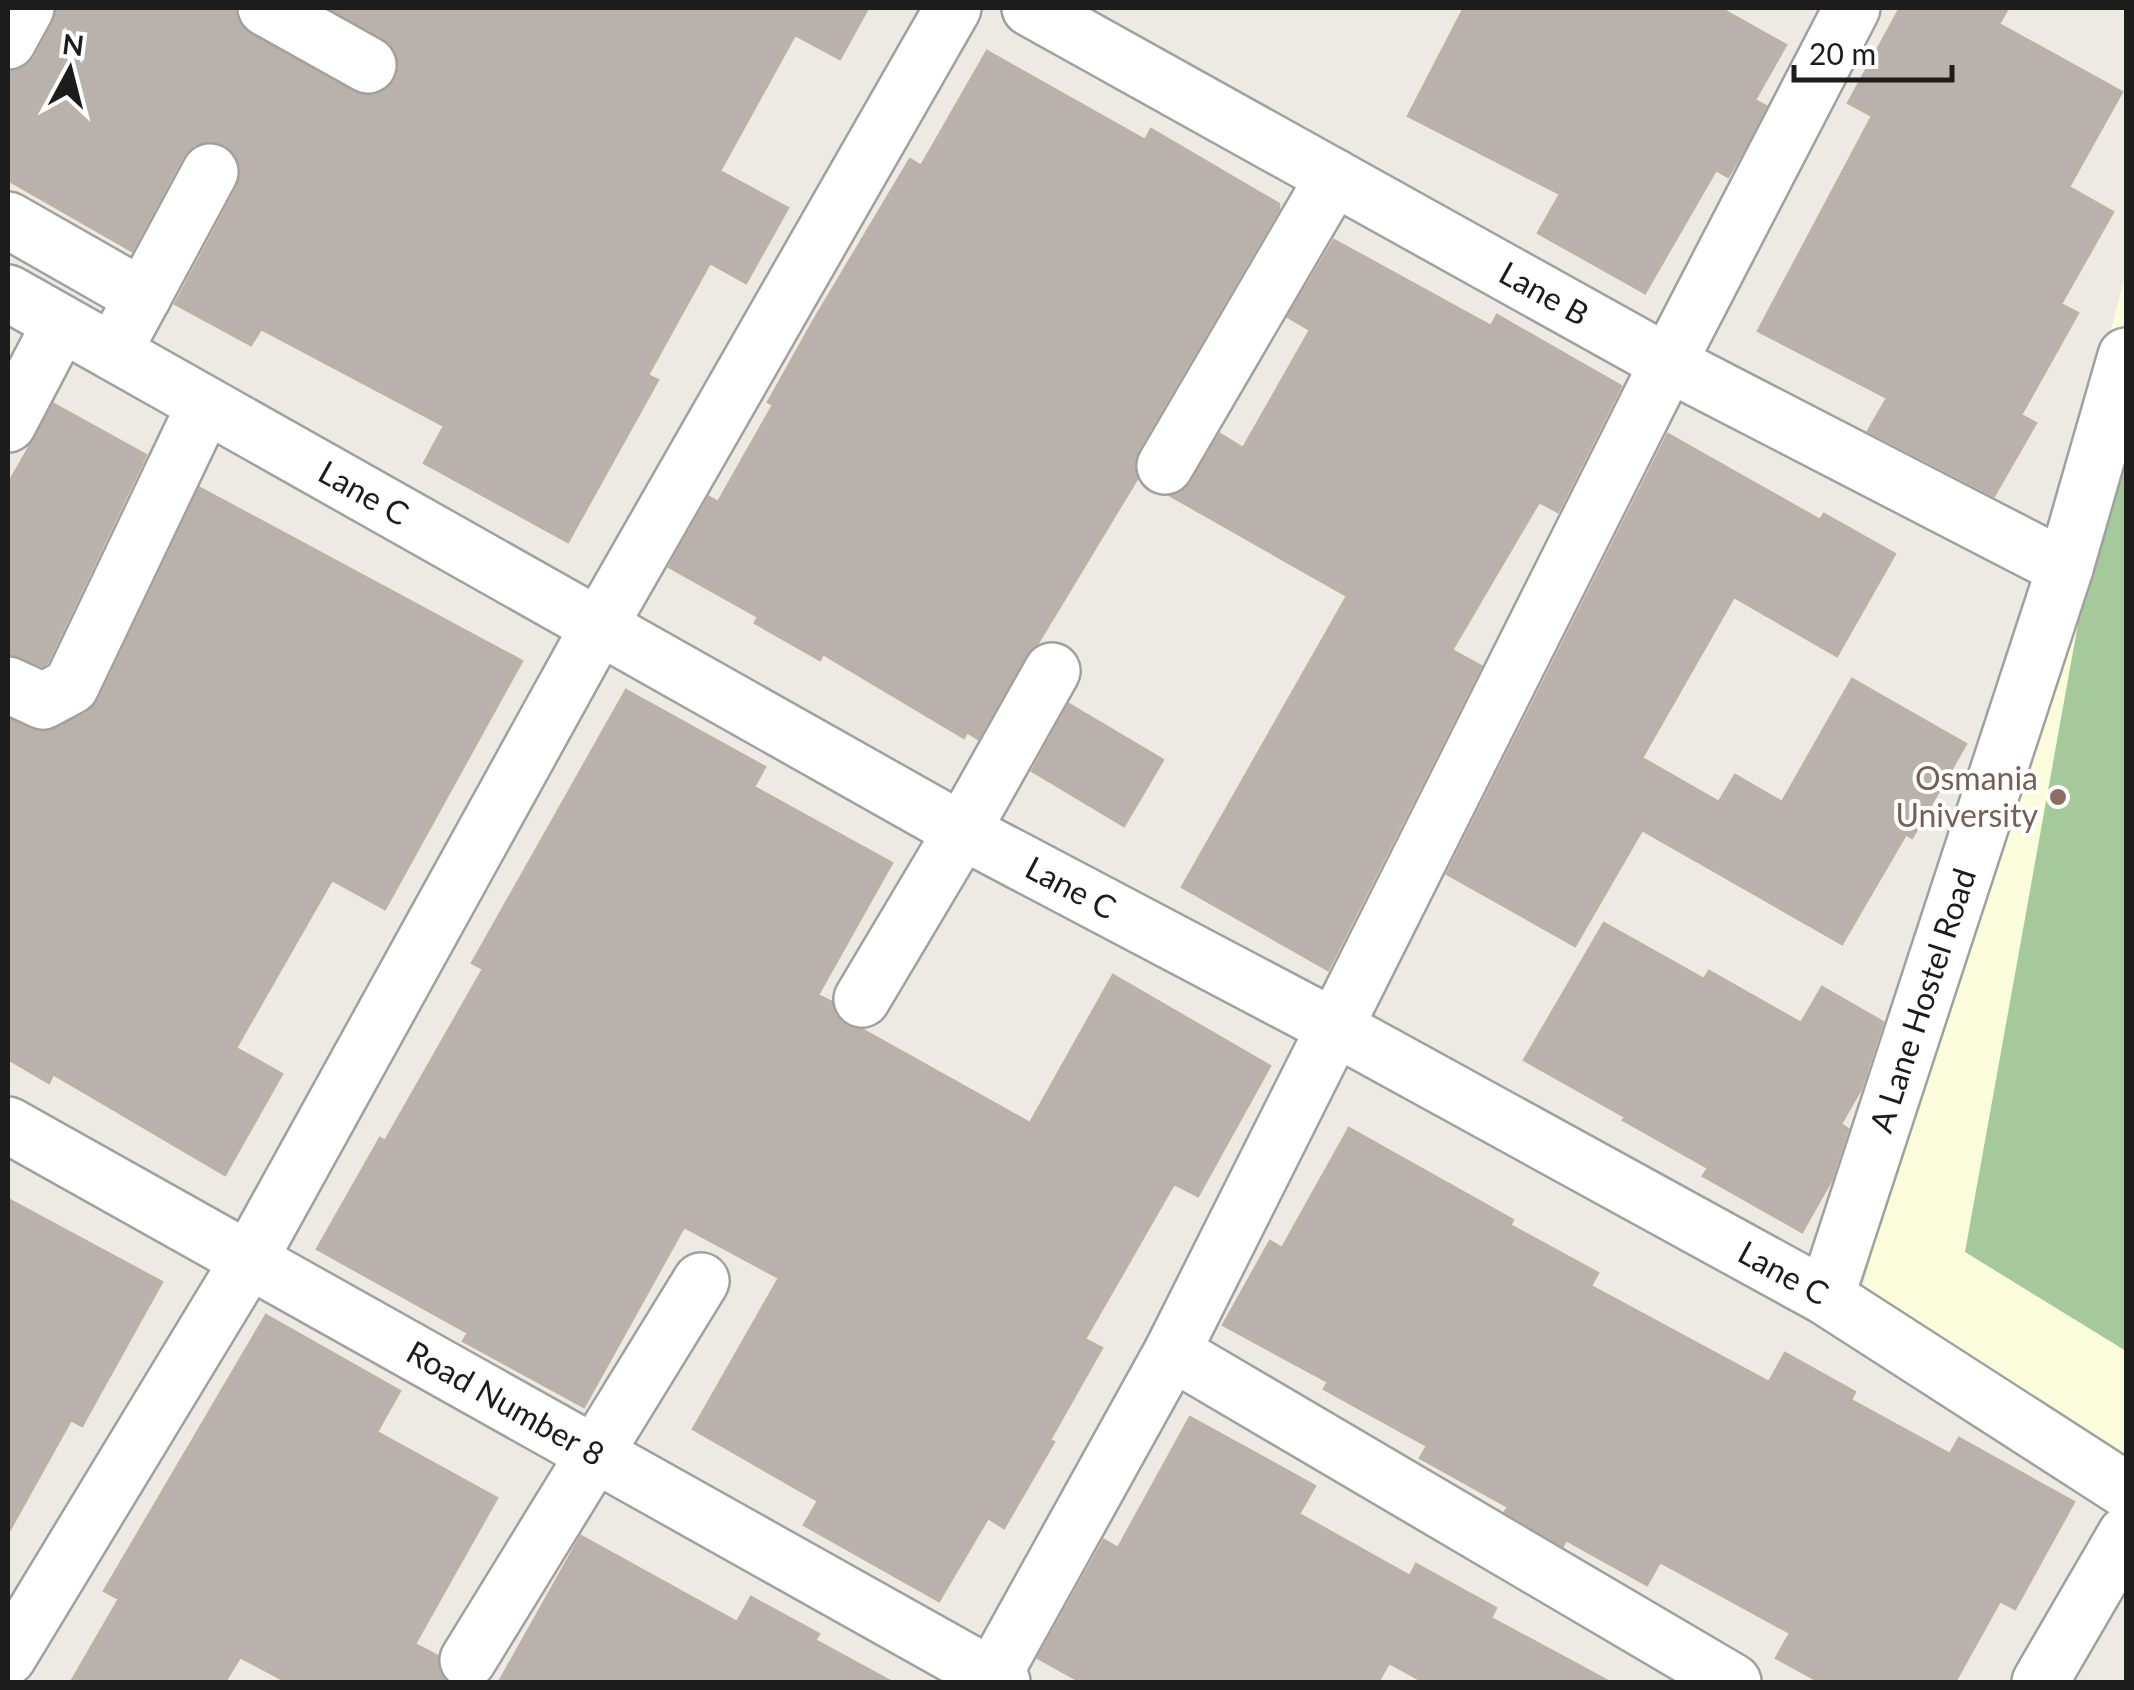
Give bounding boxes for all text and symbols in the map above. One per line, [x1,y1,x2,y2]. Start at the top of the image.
north arrow [20,20,120,120]
scale bar [1794,20,1952,82]
text: N [60,26,86,62]
text: 20 m [1809,35,1876,71]
street label: Lane B [1493,252,1596,333]
street label: Lane C [312,451,416,533]
place label: Osmania University [1895,758,2039,834]
marker: Osmania University [2047,786,2069,808]
street label: Lane C [1019,847,1123,927]
street label: A Lane Hostel Road [1860,863,1983,1137]
street label: Lane C [1732,1232,1836,1312]
street label: Road Number 8 [400,1332,612,1473]

